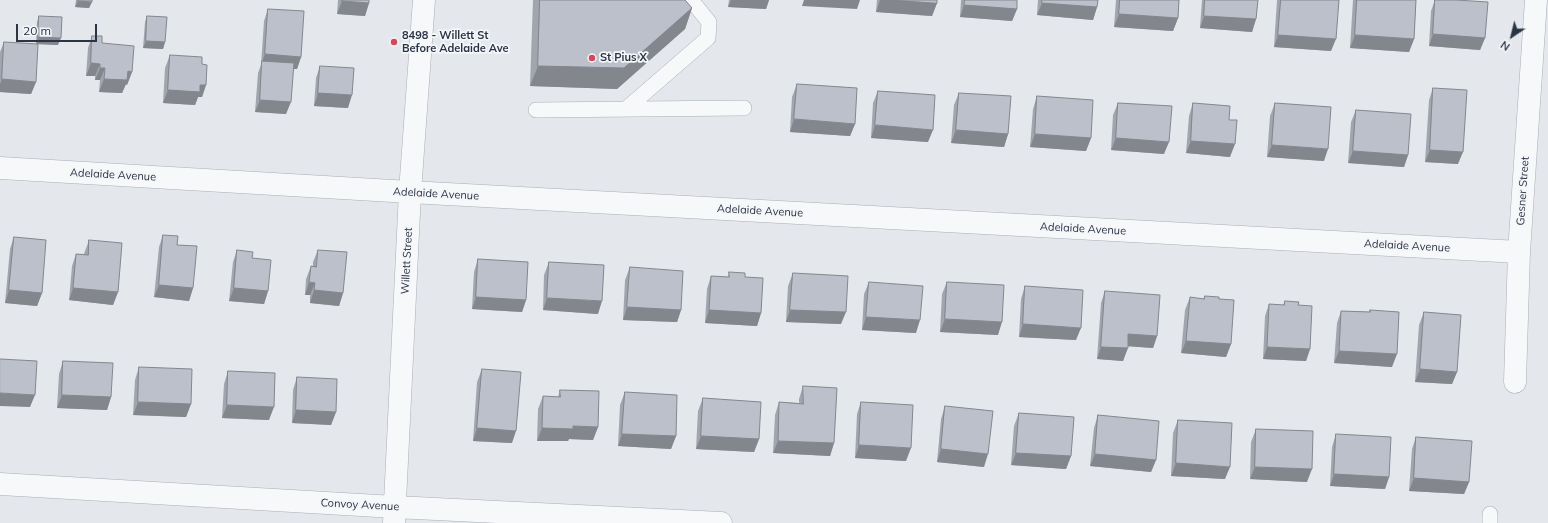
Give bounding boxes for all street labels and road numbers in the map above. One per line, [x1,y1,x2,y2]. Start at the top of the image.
street label: Gesner Street [1514,156,1532,226]
street label: Adelaide Avenue [70,166,156,184]
street label: Adelaide Avenue [393,185,479,203]
street label: Adelaide Avenue [717,202,803,220]
street label: Adelaide Avenue [1040,220,1126,238]
street label: Willett Street [399,227,415,295]
street label: Adelaide Avenue [1364,237,1450,255]
street label: Convoy Avenue [320,496,400,514]

